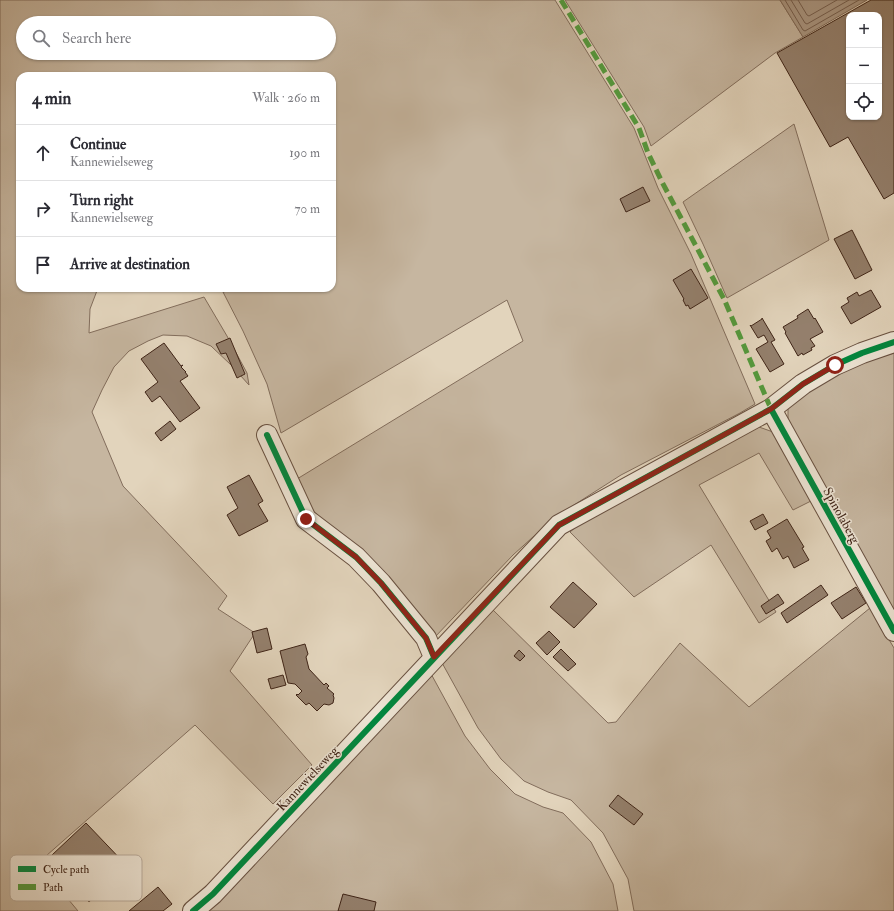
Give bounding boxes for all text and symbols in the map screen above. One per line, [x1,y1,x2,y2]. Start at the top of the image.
map controls [846,12,882,120]
button: + [846,12,882,48]
search box [16,16,336,60]
icon: search [30,27,52,49]
text: Search here [62,29,131,48]
button: − [846,48,882,84]
button: locate [846,84,882,120]
text: 4 min [32,88,71,109]
text: Walk · 260 m [252,90,320,106]
text: Continue [70,135,126,154]
icon: ahead [32,142,54,164]
text: 190 m [289,145,320,161]
text: Kannewielseweg [70,154,153,170]
text: Turn right [70,191,133,210]
icon: right [32,198,54,220]
text: 70 m [295,201,320,217]
text: Kannewielseweg [70,210,153,226]
icon: arrive [32,254,54,276]
text: Arrive at destination [70,255,190,274]
route start [826,356,844,374]
street label: Spinolaberg [818,485,863,547]
route end [297,510,315,528]
street label: Kannewielseweg [274,742,342,815]
legend [10,855,142,901]
text: Cycle path [43,863,89,877]
text: Path [43,881,63,894]

